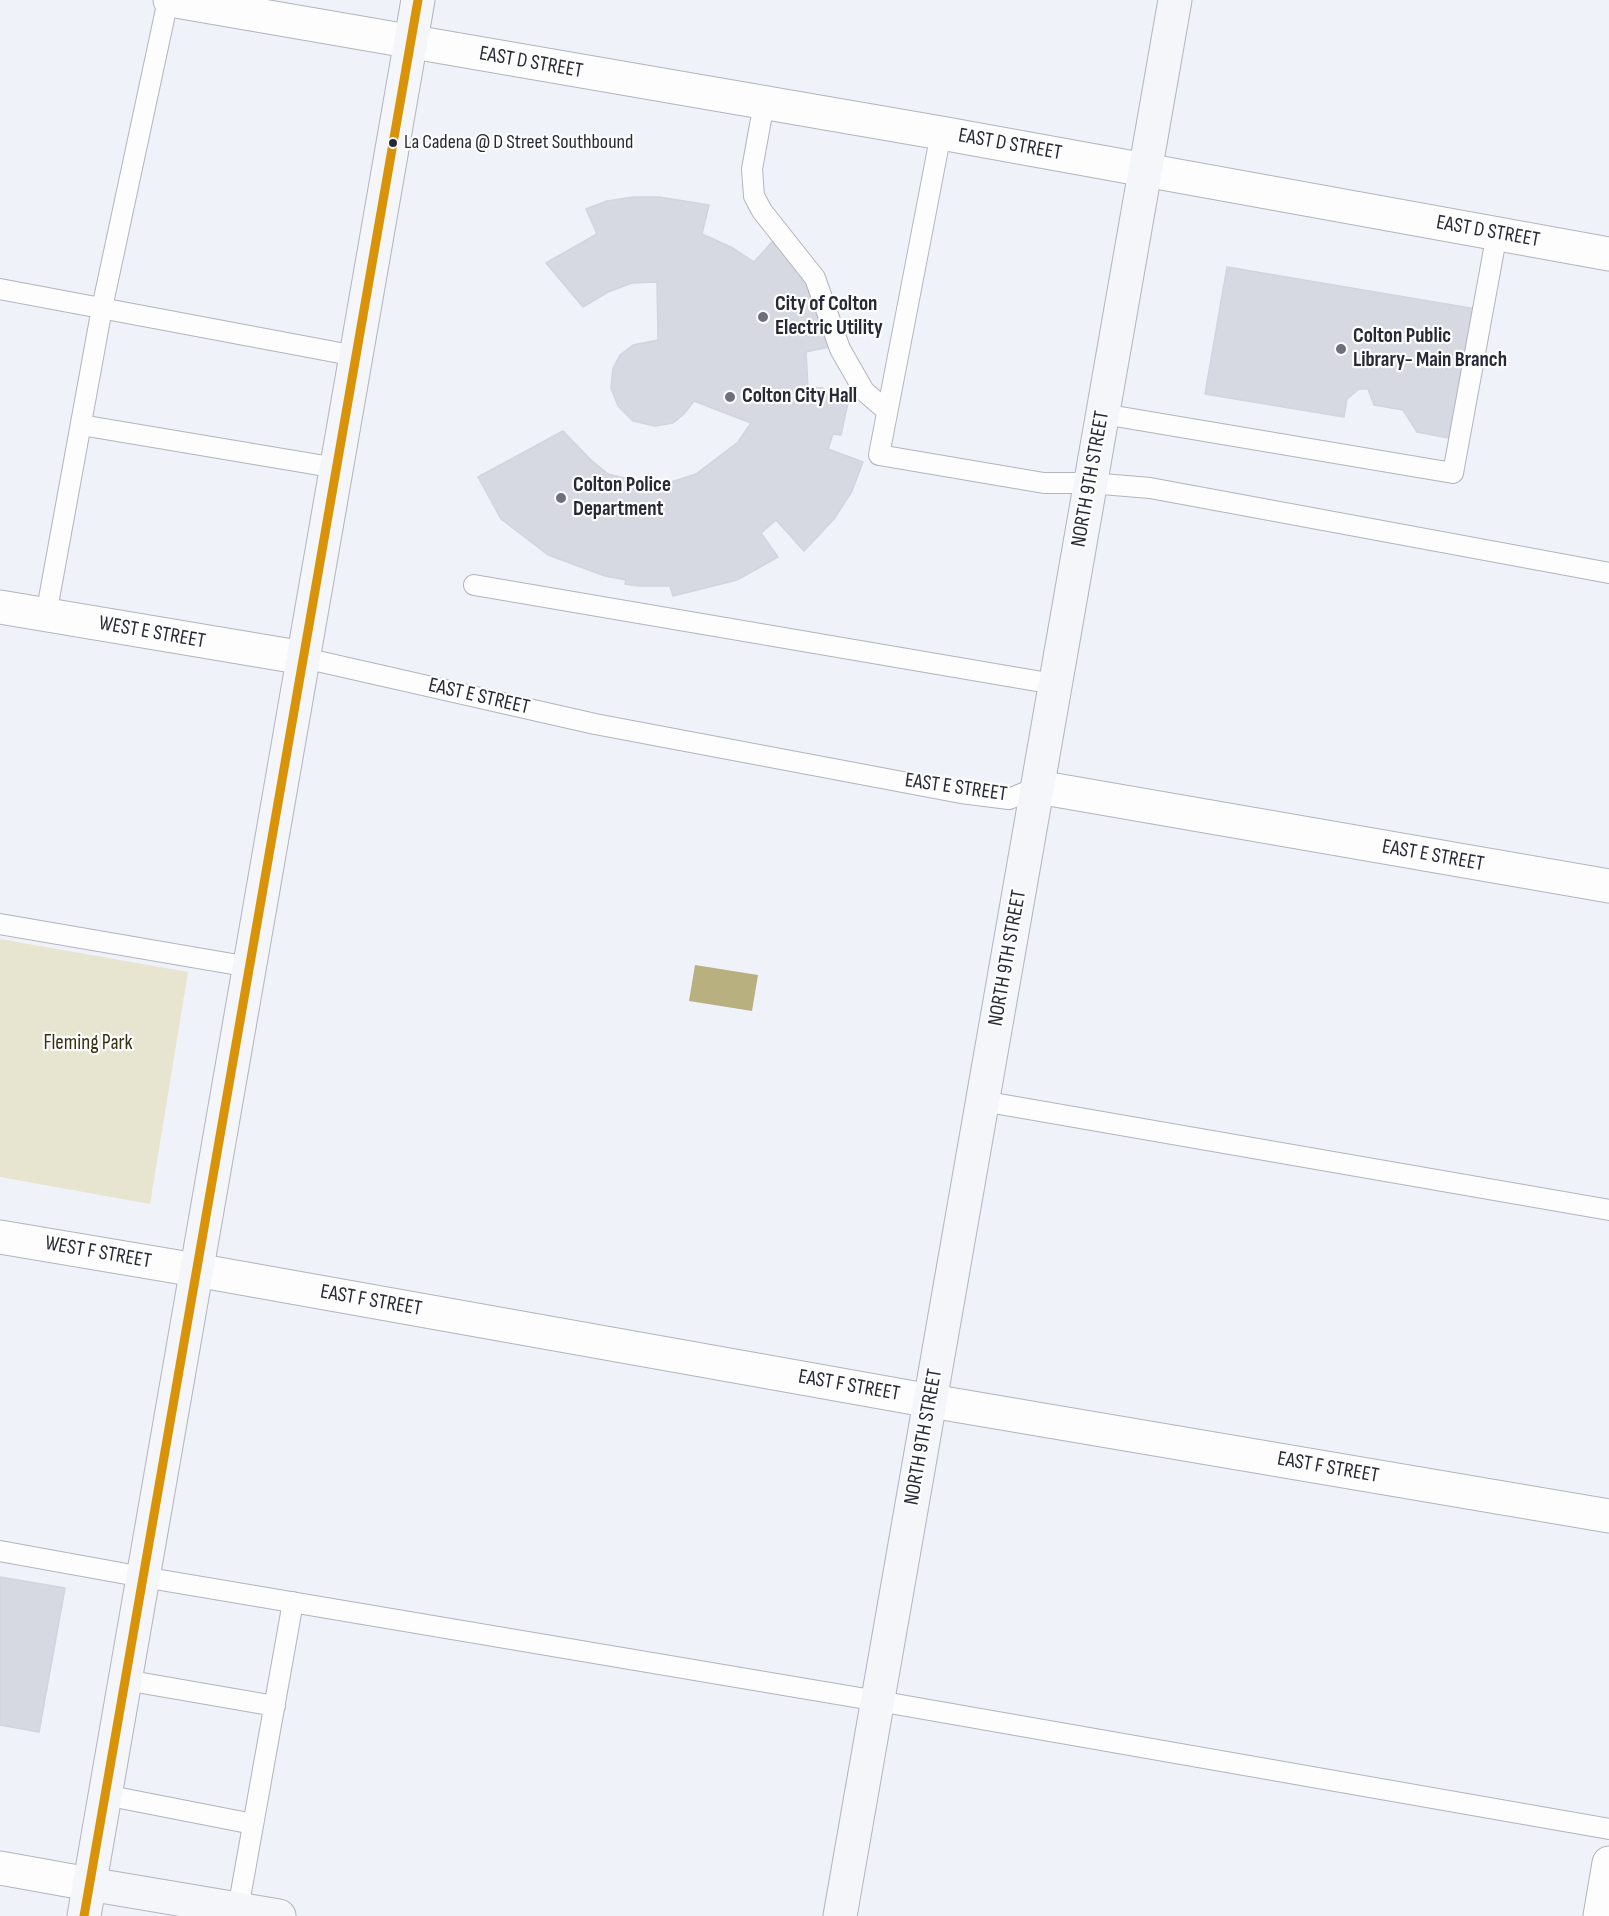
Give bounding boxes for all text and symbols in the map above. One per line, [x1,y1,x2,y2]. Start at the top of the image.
street label: EAST D STREET [477,41,585,85]
street label: EAST D STREET [956,123,1064,167]
place label: La Cadena @ D Street Southbound [404,131,633,155]
marker: La Cadena @ D Street Southbound [387,137,399,149]
street label: EAST D STREET [1434,210,1542,254]
place label: City of Colton Electric Utility [775,292,883,342]
marker: City of Colton Electric Utility [756,310,770,324]
place label: Colton Public Library- Main Branch [1353,324,1507,374]
marker: Colton Public Library- Main Branch [1334,342,1348,356]
place label: Colton City Hall [742,384,857,410]
marker: Colton City Hall [723,390,737,404]
street label: NORTH 9TH STREET [1067,409,1115,549]
place label: Colton Police Department [573,473,671,523]
marker: Colton Police Department [554,491,568,505]
street label: WEST E STREET [97,611,207,655]
street label: EAST E STREET [426,673,532,721]
street label: EAST E STREET [903,768,1009,808]
street label: EAST E STREET [1380,835,1486,877]
street label: NORTH 9TH STREET [984,888,1032,1028]
park label: Fleming Park [43,1031,133,1057]
street label: WEST F STREET [43,1231,153,1275]
street label: EAST F STREET [318,1280,424,1322]
street label: EAST F STREET [796,1365,902,1407]
street label: NORTH 9TH STREET [900,1367,948,1507]
street label: EAST F STREET [1275,1447,1381,1489]

